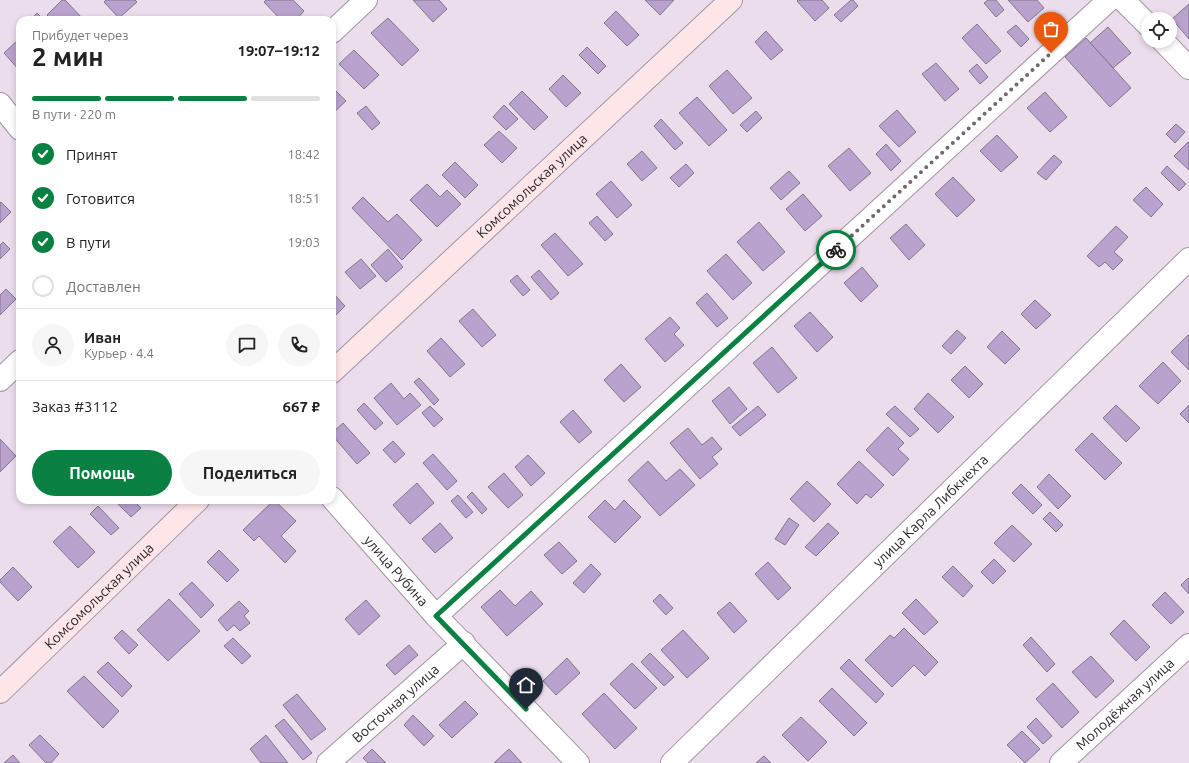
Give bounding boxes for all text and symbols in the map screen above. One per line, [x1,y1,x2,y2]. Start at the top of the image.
pin [1034,12,1068,53]
map controls [1141,12,1177,48]
button: locate [1141,12,1177,48]
icon: bag [1040,18,1062,40]
text: Прибудет через [32,28,129,42]
text: 2 мин [32,42,104,71]
text: 19:07–19:12 [237,42,320,59]
text: В пути · 220 m [32,107,116,121]
street label: Комсомольская улица [473,130,590,241]
icon: check [32,143,54,165]
text: Принят [66,146,118,163]
text: 18:42 [287,147,320,161]
icon: check [32,187,54,209]
text: Готовится [66,190,135,207]
text: 18:51 [287,191,320,205]
courier [816,230,856,270]
icon: check [32,231,54,253]
text: В пути [66,234,111,251]
text: 19:03 [287,235,320,249]
icon: bike [825,239,847,261]
text: Доставлен [66,278,141,295]
button: person [32,324,74,366]
button: chat [226,324,268,366]
button: phone [278,324,320,366]
text: Иван [84,329,121,346]
text: Курьер · 4.4 [84,346,154,360]
text: Заказ #3112 [32,398,118,415]
text: 667 ₽ [283,398,320,415]
button: Помощь [32,450,172,496]
button: Поделиться [180,450,320,496]
street label: улица Карла Либкнехта [870,452,991,570]
street label: улица Рубина [361,532,431,609]
street label: Комсомольская улица [41,540,157,652]
street label: Молодёжная улица [1073,655,1177,753]
street label: Восточная улица [349,661,442,746]
pin [509,668,543,709]
icon: home [515,674,537,696]

